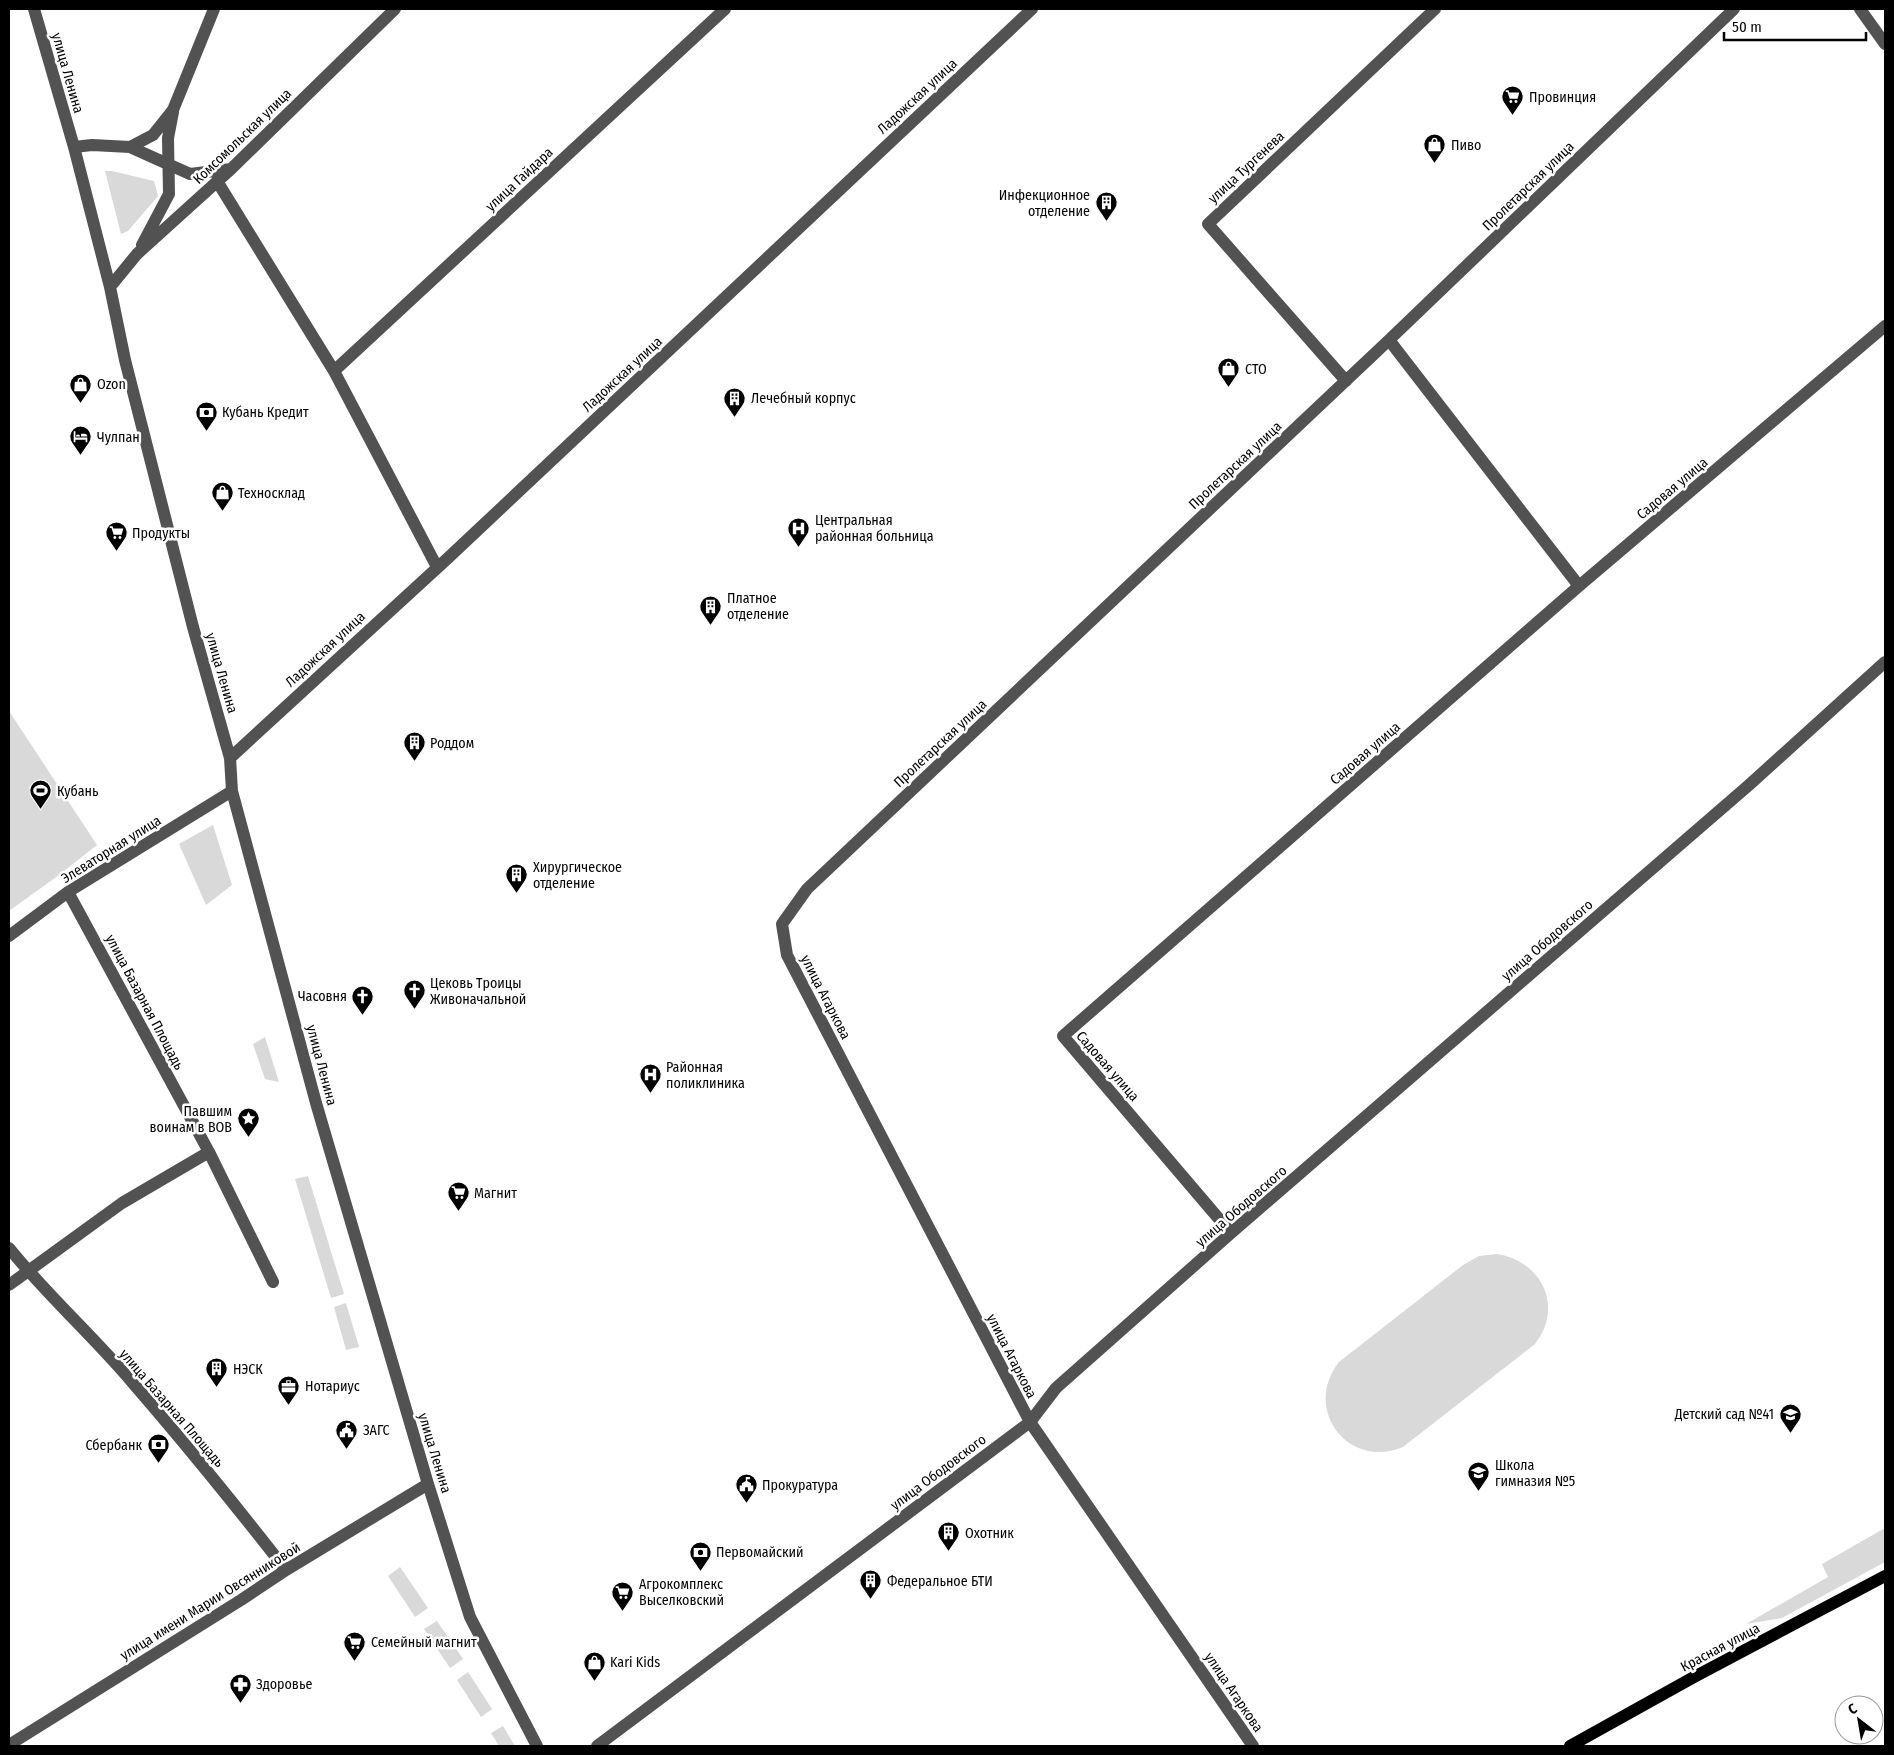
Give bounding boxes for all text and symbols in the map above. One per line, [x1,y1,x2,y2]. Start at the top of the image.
scale bar [1724,10,1866,42]
text: 50 m [1732,18,1762,36]
street label: улица Ленина [48,31,87,115]
street label: Ладожская улица [874,55,961,138]
street label: Комсомольская улица [190,85,295,188]
supermarket icon: Провинция [1501,85,1525,116]
place label: Провинция [1529,89,1596,106]
street label: улица Тургенева [1205,128,1288,207]
shop icon: Пиво [1423,133,1447,164]
place label: Пиво [1451,137,1481,154]
street label: Пролетарская улица [1479,138,1578,234]
street label: улица Гайдара [482,144,557,215]
place label: Инфекционное отделение [999,187,1090,220]
building icon: Инфекционное отделение [1094,191,1118,222]
street label: Ладожская улица [579,333,666,416]
shop icon: СТО [1217,357,1241,388]
place label: СТО [1245,361,1267,378]
shop icon: Ozon [69,372,93,403]
place label: Ozon [97,376,126,393]
building icon: Лечебный корпус [723,386,747,417]
place label: Лечебный корпус [751,390,856,407]
bank icon: Кубань Кредит [194,400,218,431]
place label: Кубань Кредит [222,404,309,421]
street label: Пролетарская улица [1185,418,1285,513]
hotel icon: Чулпан [69,425,93,456]
place label: Чулпан [97,429,140,446]
street label: Садовая улица [1633,454,1711,523]
shop icon: Техносклад [210,481,234,512]
place label: Техносклад [238,485,305,502]
place label: Центральная районная больница [815,512,934,545]
hospital icon: Центральная районная больница [787,516,811,547]
supermarket icon: Продукты [104,521,128,552]
place label: Продукты [132,525,190,542]
place label: Платное отделение [727,590,789,623]
building icon: Платное отделение [699,594,723,625]
street label: Ладожская улица [282,608,369,691]
street label: улица Ленина [202,631,241,715]
street label: Пролетарская улица [890,696,990,791]
street label: Садовая улица [1327,718,1404,788]
building icon: Роддом [402,731,426,762]
place label: Роддом [430,735,474,752]
sports icon: Кубань [29,779,53,810]
place label: Кубань [57,783,99,800]
street label: Элеваторная улица [58,812,164,887]
place label: Хирургическое отделение [533,859,622,892]
building icon: Хирургическое отделение [505,863,529,894]
street label: улица Ободовского [1498,896,1596,985]
street label: улица Базарная Площадь [102,932,188,1073]
street label: улица Агаркова [797,952,854,1042]
place label: Цековь Троицы Живоначальной [430,975,526,1008]
church icon: Цековь Троицы Живоначальной [402,979,426,1010]
church icon: Часовня [351,984,375,1015]
place label: Часовня [298,988,347,1005]
street label: улица Ленина [303,1023,340,1107]
street label: Садовая улица [1073,1028,1143,1105]
place label: Районная поликлиника [666,1059,745,1092]
hospital icon: Районная поликлиника [638,1063,662,1094]
place label: Павшим воинам в ВОВ [150,1103,232,1136]
place icon: Павшим воинам в ВОВ [236,1107,260,1138]
street label: улица Ободовского [1192,1162,1290,1251]
supermarket icon: Магнит [446,1181,470,1212]
place label: Магнит [474,1185,517,1202]
street label: улица Агаркова [983,1311,1040,1401]
street label: улица Базарная Площадь [116,1346,228,1471]
building icon: НЭСК [205,1357,229,1388]
place label: НЭСК [233,1361,263,1378]
office icon: Нотариус [277,1374,301,1405]
place label: Нотариус [305,1378,360,1395]
school or university icon: Детский сад №41 [1778,1402,1802,1433]
place label: Детский сад №41 [1674,1406,1774,1423]
street label: улица Ленина [414,1411,455,1495]
public building icon: ЗАГС [335,1418,359,1449]
place label: ЗАГС [363,1422,390,1439]
street label: улица Ободовского [887,1431,989,1514]
bank icon: Сбербанк [146,1433,170,1464]
place label: Сбербанк [85,1437,142,1454]
place label: Школа гимназия №5 [1495,1457,1575,1490]
school or university icon: Школа гимназия №5 [1467,1461,1491,1492]
public building icon: Прокуратура [734,1473,758,1504]
place label: Прокуратура [762,1477,838,1494]
building icon: Охотник [937,1521,961,1552]
place label: Охотник [965,1525,1014,1542]
street label: улица имени Марии Овсянниковой [117,1539,303,1664]
bank icon: Первомайский [688,1540,712,1571]
place label: Первомайский [716,1544,804,1561]
building icon: Федеральное БТИ [859,1569,883,1600]
place label: Федеральное БТИ [887,1573,993,1590]
place label: Агрокомплекс Выселковский [639,1576,724,1609]
supermarket icon: Агрокомплекс Выселковский [611,1580,635,1611]
street label: Красная улица [1678,1619,1763,1675]
supermarket icon: Семейный магнит [343,1630,367,1661]
place label: Семейный магнит [371,1634,477,1651]
street label: улица Агаркова [1201,1649,1267,1735]
shop icon: Kari Kids [582,1650,606,1681]
place label: Kari Kids [610,1654,660,1671]
pharmacy icon: Здоровье [228,1672,252,1703]
place label: Здоровье [256,1676,312,1693]
north arrow [1834,1695,1884,1745]
text: С [1845,1700,1861,1718]

